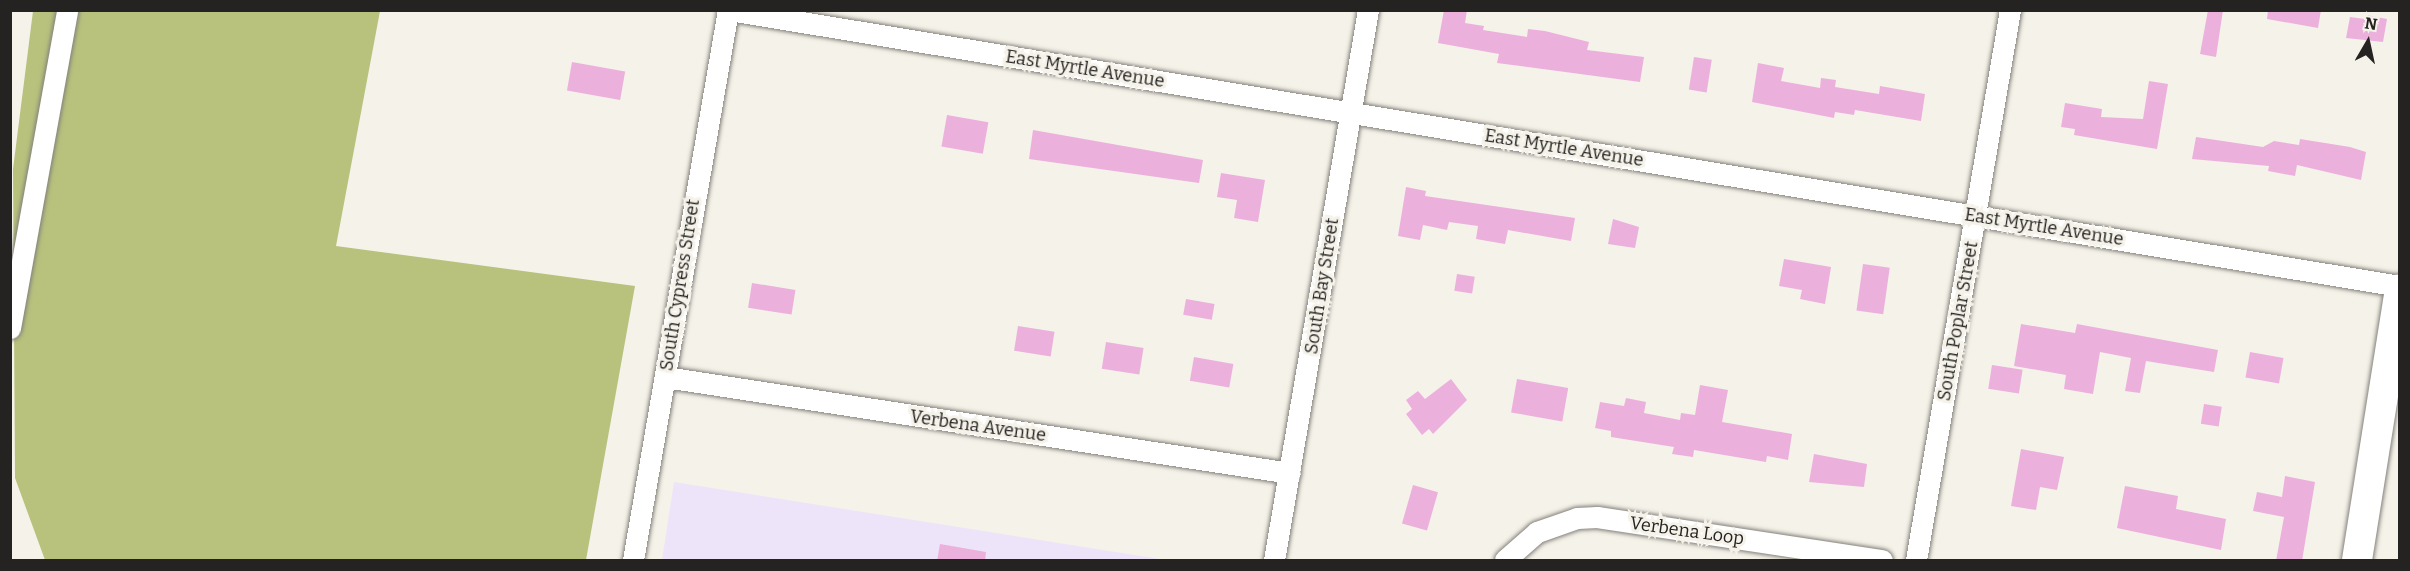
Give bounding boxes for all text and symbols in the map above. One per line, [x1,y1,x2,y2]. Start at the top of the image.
north arrow [2338,12,2398,72]
text: N [2363,13,2378,34]
street label: East Myrtle Avenue [1004,46,1166,92]
street label: East Myrtle Avenue [1483,125,1645,171]
street label: South Cypress Street [656,198,704,372]
street label: East Myrtle Avenue [1963,204,2125,250]
street label: South Bay Street [1301,216,1343,356]
street label: South Poplar Street [1933,239,1983,403]
street label: Verbena Avenue [909,406,1047,446]
street label: Verbena Loop [1629,512,1745,550]

